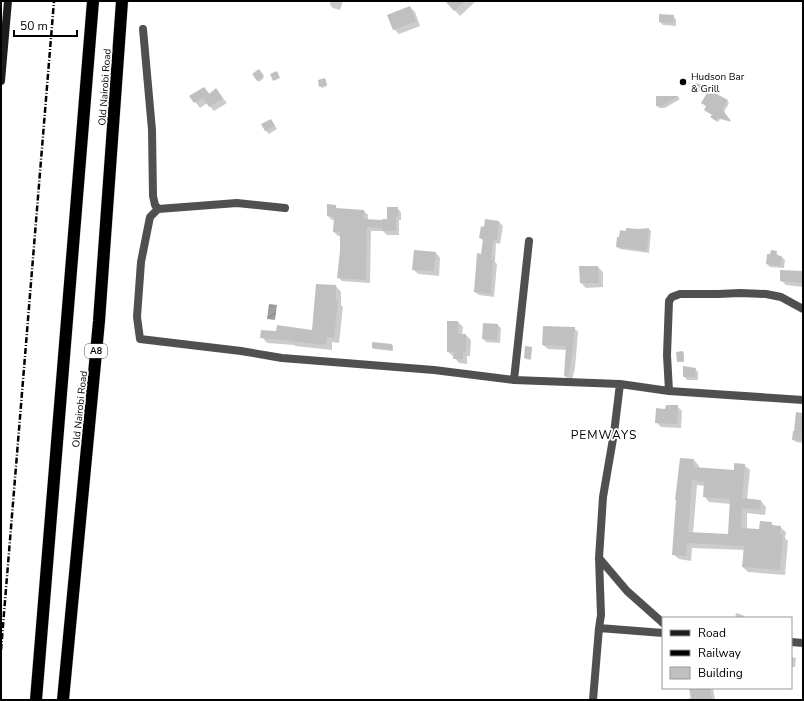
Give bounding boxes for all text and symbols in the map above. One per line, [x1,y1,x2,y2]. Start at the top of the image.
scale bar [14,12,77,38]
text: 50 m [20,18,48,34]
street label: Old Nairobi Road [95,48,115,126]
place label: Hudson Bar & Grill [691,70,745,96]
marker: Hudson Bar & Grill [678,77,688,87]
road number: A8 [85,344,107,358]
street label: Old Nairobi Road [69,370,91,448]
district label: PEMWAYS [571,427,637,443]
legend [662,617,792,689]
text: Road [698,625,726,641]
text: Railway [698,645,742,661]
text: Building [698,665,743,681]

